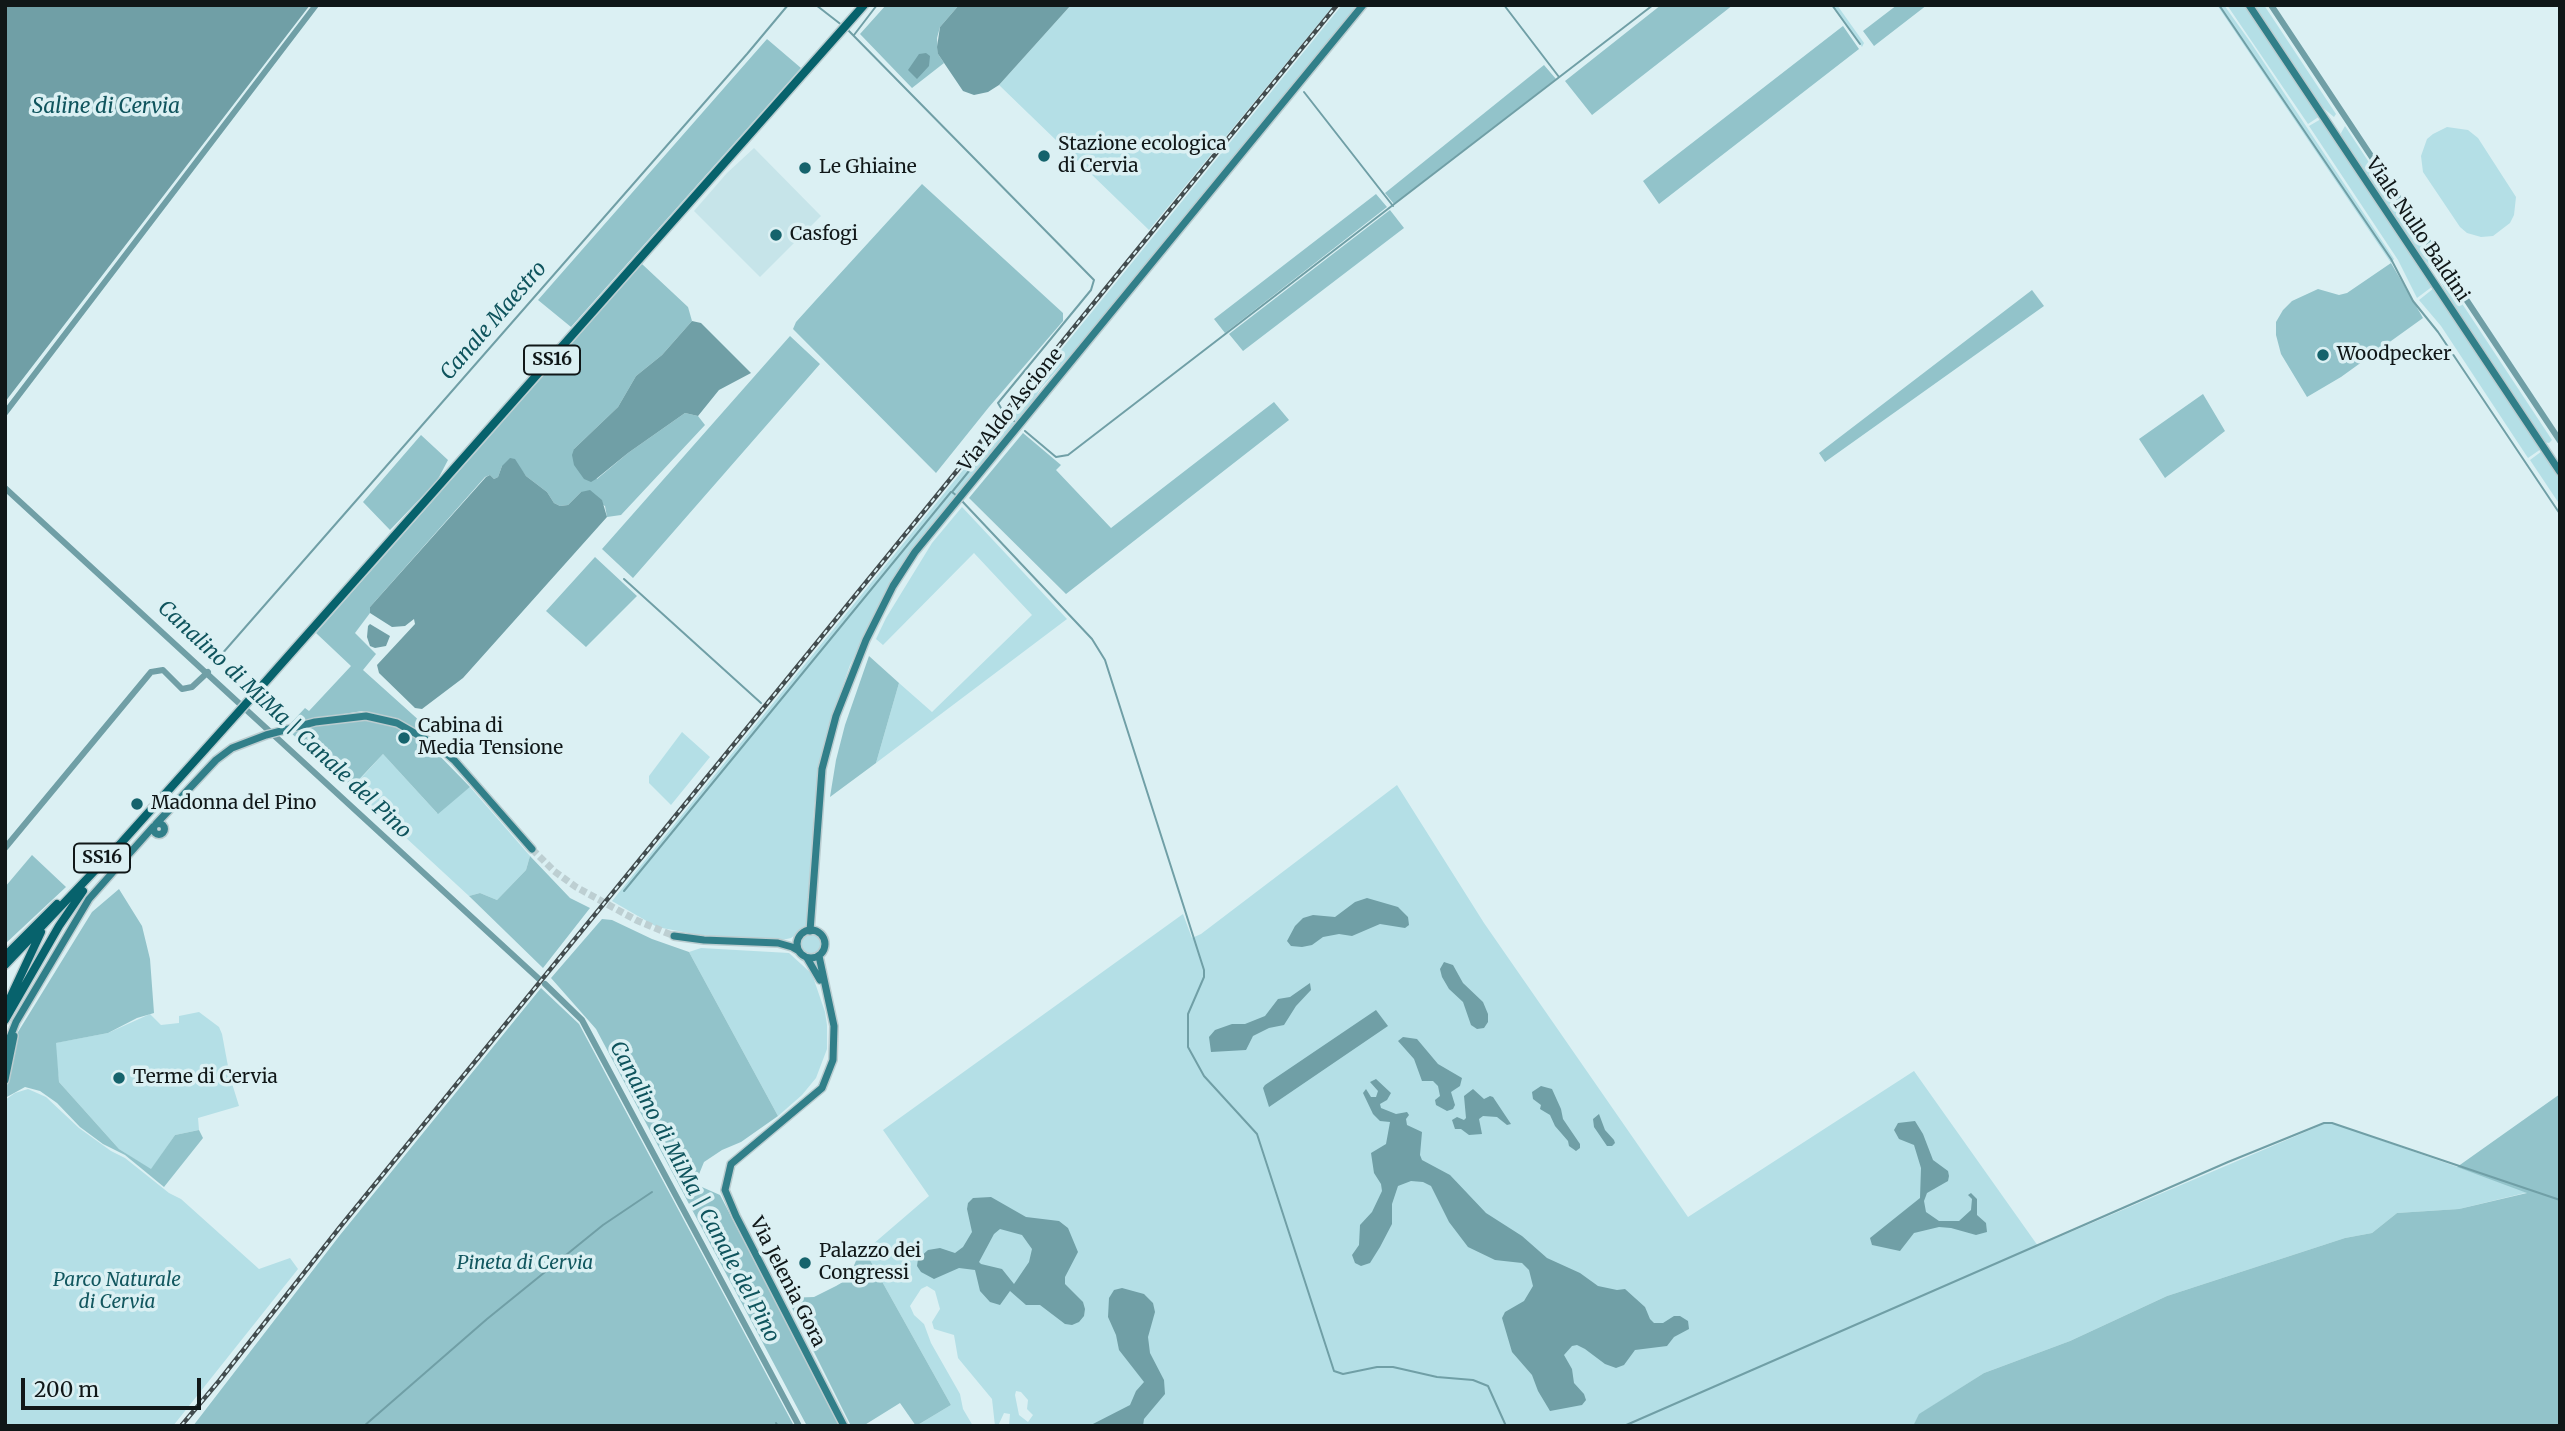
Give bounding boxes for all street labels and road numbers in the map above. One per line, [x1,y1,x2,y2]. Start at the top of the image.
street label: Viale Nullo Baldini [2360,154,2474,306]
street label: Via Aldo Ascione [954,344,1068,476]
road number: SS16 [524,346,580,374]
road number: SS16 [74,844,130,872]
street label: Via Jelenia Gora [744,1213,830,1351]

